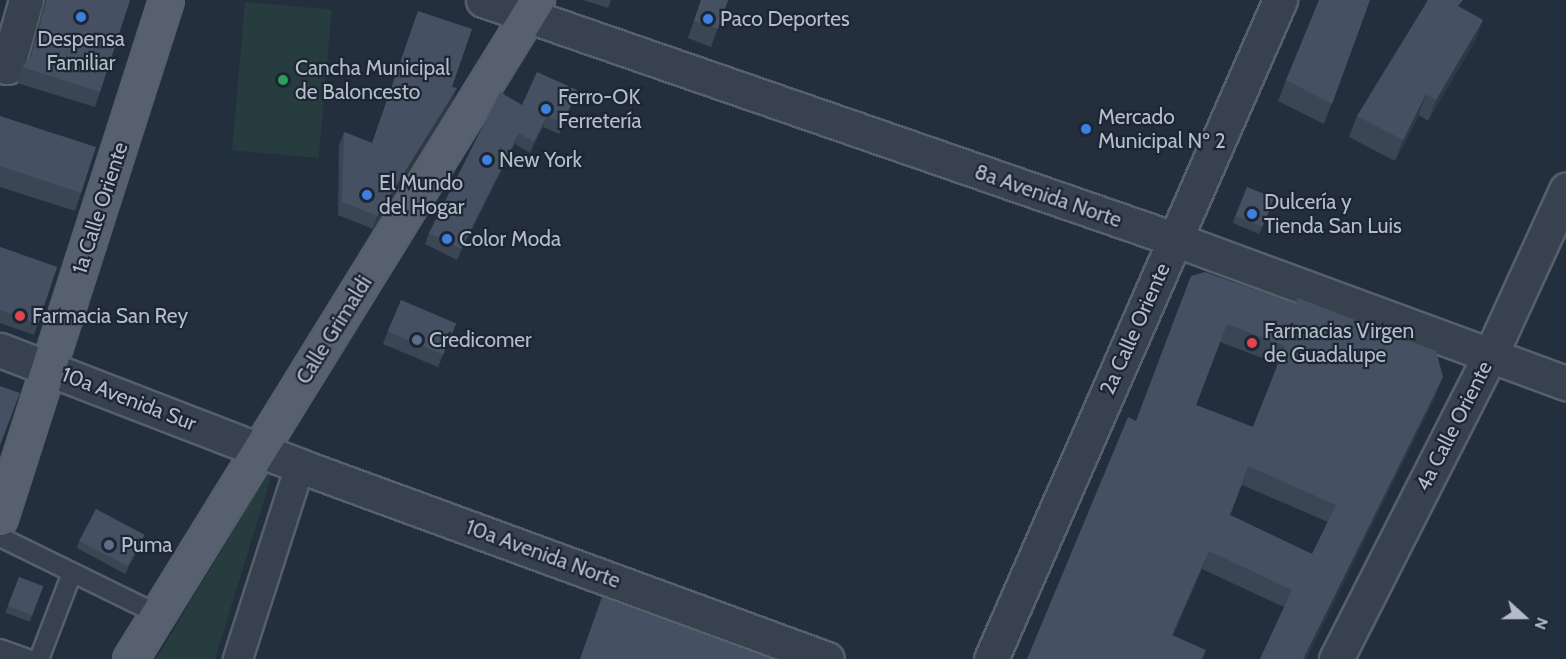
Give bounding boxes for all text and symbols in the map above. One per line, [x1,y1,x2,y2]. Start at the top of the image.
place label: Paco Deportes [720,6,850,32]
marker: Despensa Familiar [74,10,88,24]
marker: Paco Deportes [701,12,715,26]
place label: Despensa Familiar [37,26,125,76]
place label: Cancha Municipal de Baloncesto [295,55,450,105]
marker: Cancha Municipal de Baloncesto [276,73,290,87]
place label: Ferro-OK Ferretería [558,84,641,134]
marker: Ferro-OK Ferretería [539,102,553,116]
place label: Mercado Municipal Nº 2 [1098,104,1226,154]
marker: Mercado Municipal Nº 2 [1079,122,1093,136]
street label: 1a Calle Oriente [67,139,133,277]
place label: New York [499,147,582,173]
marker: New York [480,153,494,167]
street label: 8a Avenida Norte [971,159,1125,233]
place label: El Mundo del Hogar [379,170,464,220]
marker: El Mundo del Hogar [360,188,374,202]
place label: Dulcería y Tienda San Luis [1264,189,1402,239]
marker: Dulcería y Tienda San Luis [1245,207,1259,221]
place label: Color Moda [459,226,561,252]
marker: Color Moda [440,232,454,246]
street label: 2a Calle Oriente [1095,259,1175,399]
street label: Calle Grimaldi [291,271,377,389]
place label: Farmacia San Rey [32,303,188,329]
marker: Farmacia San Rey [13,309,27,323]
place label: Farmacias Virgen de Guadalupe [1264,318,1414,368]
place label: Credicomer [429,327,532,353]
marker: Credicomer [410,333,424,347]
marker: Farmacias Virgen de Guadalupe [1245,336,1259,350]
street label: 4a Calle Oriente [1410,357,1498,495]
street label: 10a Avenida Sur [58,362,200,436]
street label: 10a Avenida Norte [462,514,624,594]
place label: Puma [121,532,172,558]
marker: Puma [102,538,116,552]
north arrow [1494,587,1554,647]
text: N [1530,615,1552,632]

